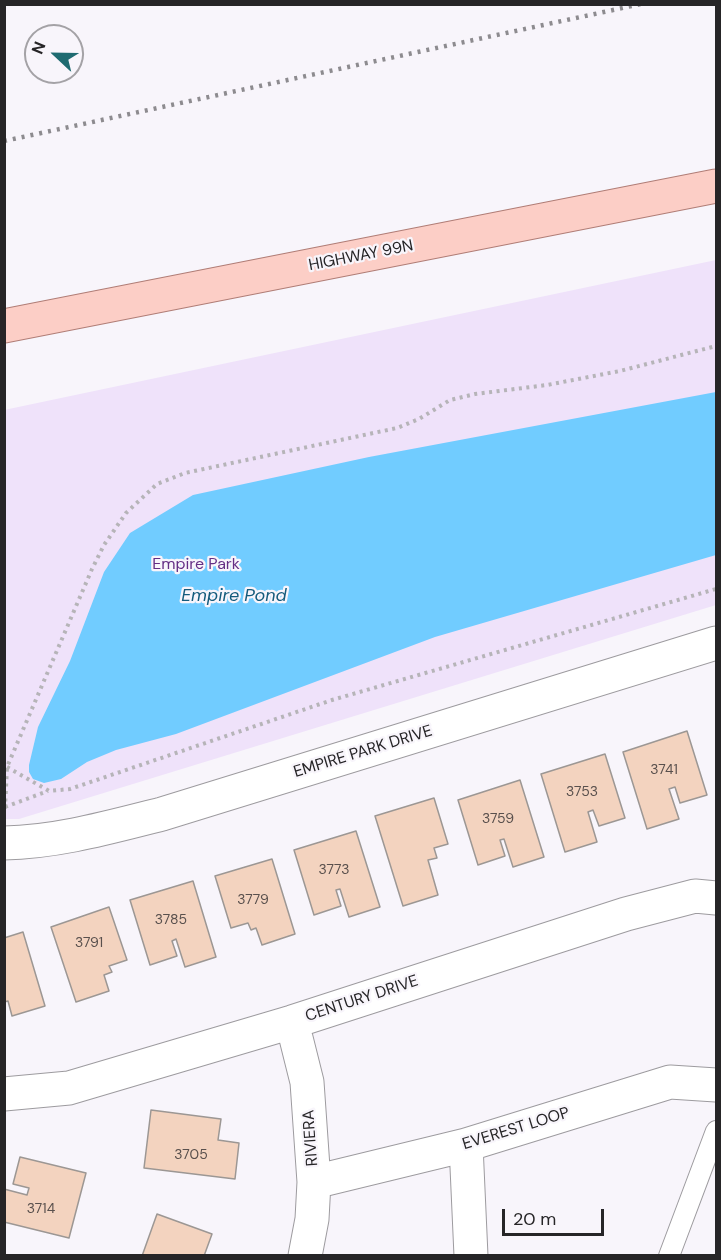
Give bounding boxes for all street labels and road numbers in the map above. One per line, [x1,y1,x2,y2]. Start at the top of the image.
street label: HIGHWAY 99N [307,236,415,276]
street label: EMPIRE PARK DRIVE [291,722,435,782]
street label: CENTURY DRIVE [303,972,421,1026]
street label: EVEREST LOOP [460,1104,572,1154]
street label: RIVIERA [299,1109,323,1167]

